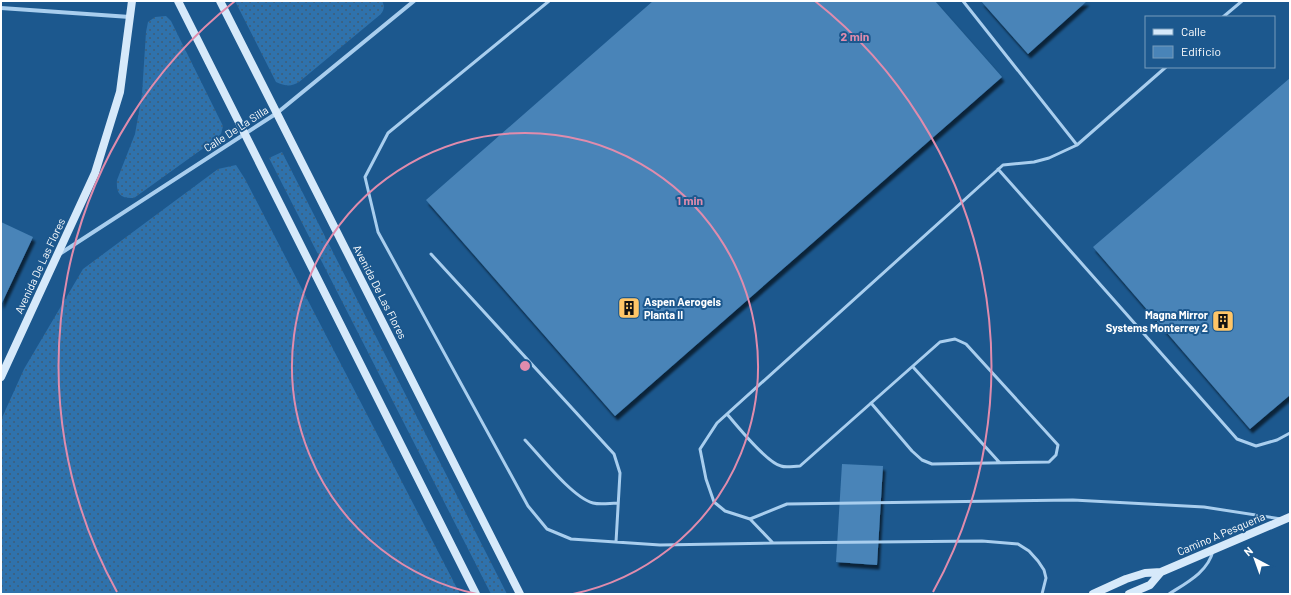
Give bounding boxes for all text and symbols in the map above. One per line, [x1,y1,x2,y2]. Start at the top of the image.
legend [1145,16,1275,68]
text: Calle [1181,24,1206,38]
text: 2 min [841,29,869,43]
text: Edificio [1181,44,1221,58]
street label: Calle De La Silla [201,103,270,154]
text: 1 min [677,193,703,207]
street label: Avenida De Las Flores [12,216,67,316]
street label: Avenida De Las Flores [351,243,410,341]
building icon: Aspen Aerogels Planta II [616,295,642,321]
place label: Aspen Aerogels Planta II [644,295,722,321]
place label: Magna Mirror Systems Monterrey 2 [1106,308,1209,334]
building icon: Magna Mirror Systems Monterrey 2 [1210,308,1236,334]
centre of rings [518,359,532,373]
street label: Camino A Pesquería [1175,509,1267,558]
north arrow [1235,539,1275,579]
text: N [1241,544,1255,558]

